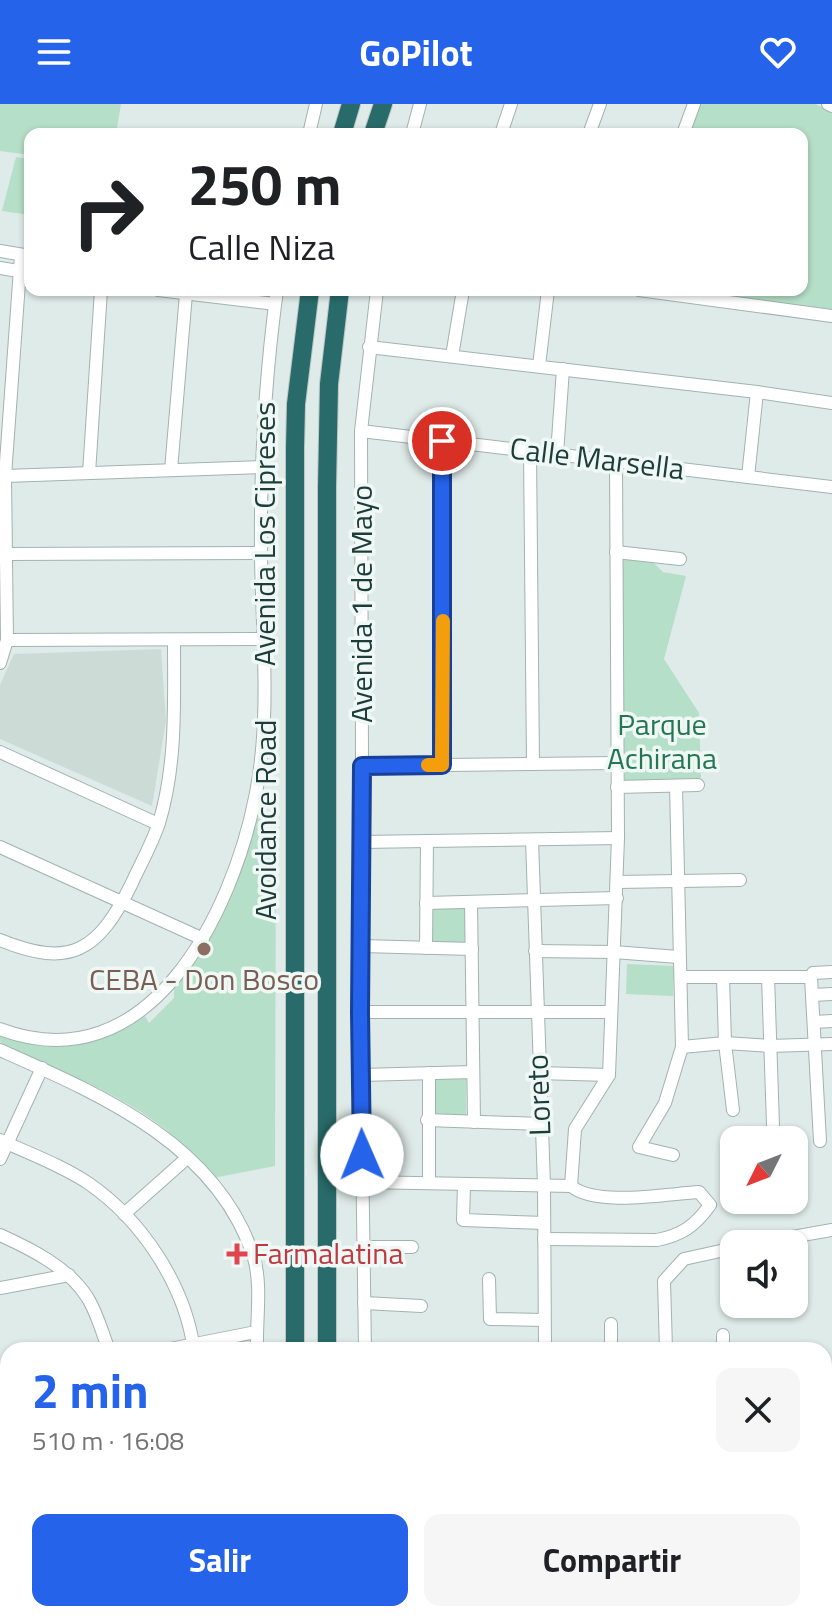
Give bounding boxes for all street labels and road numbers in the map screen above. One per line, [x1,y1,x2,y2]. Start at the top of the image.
street label: Avenida Los Cipreses [241,402,287,666]
street label: Calle Marsella [507,424,687,492]
street label: Avenida 1 de Mayo [338,485,384,723]
street label: Avoidance Road [242,720,288,920]
street label: Loreto [514,1053,562,1137]

